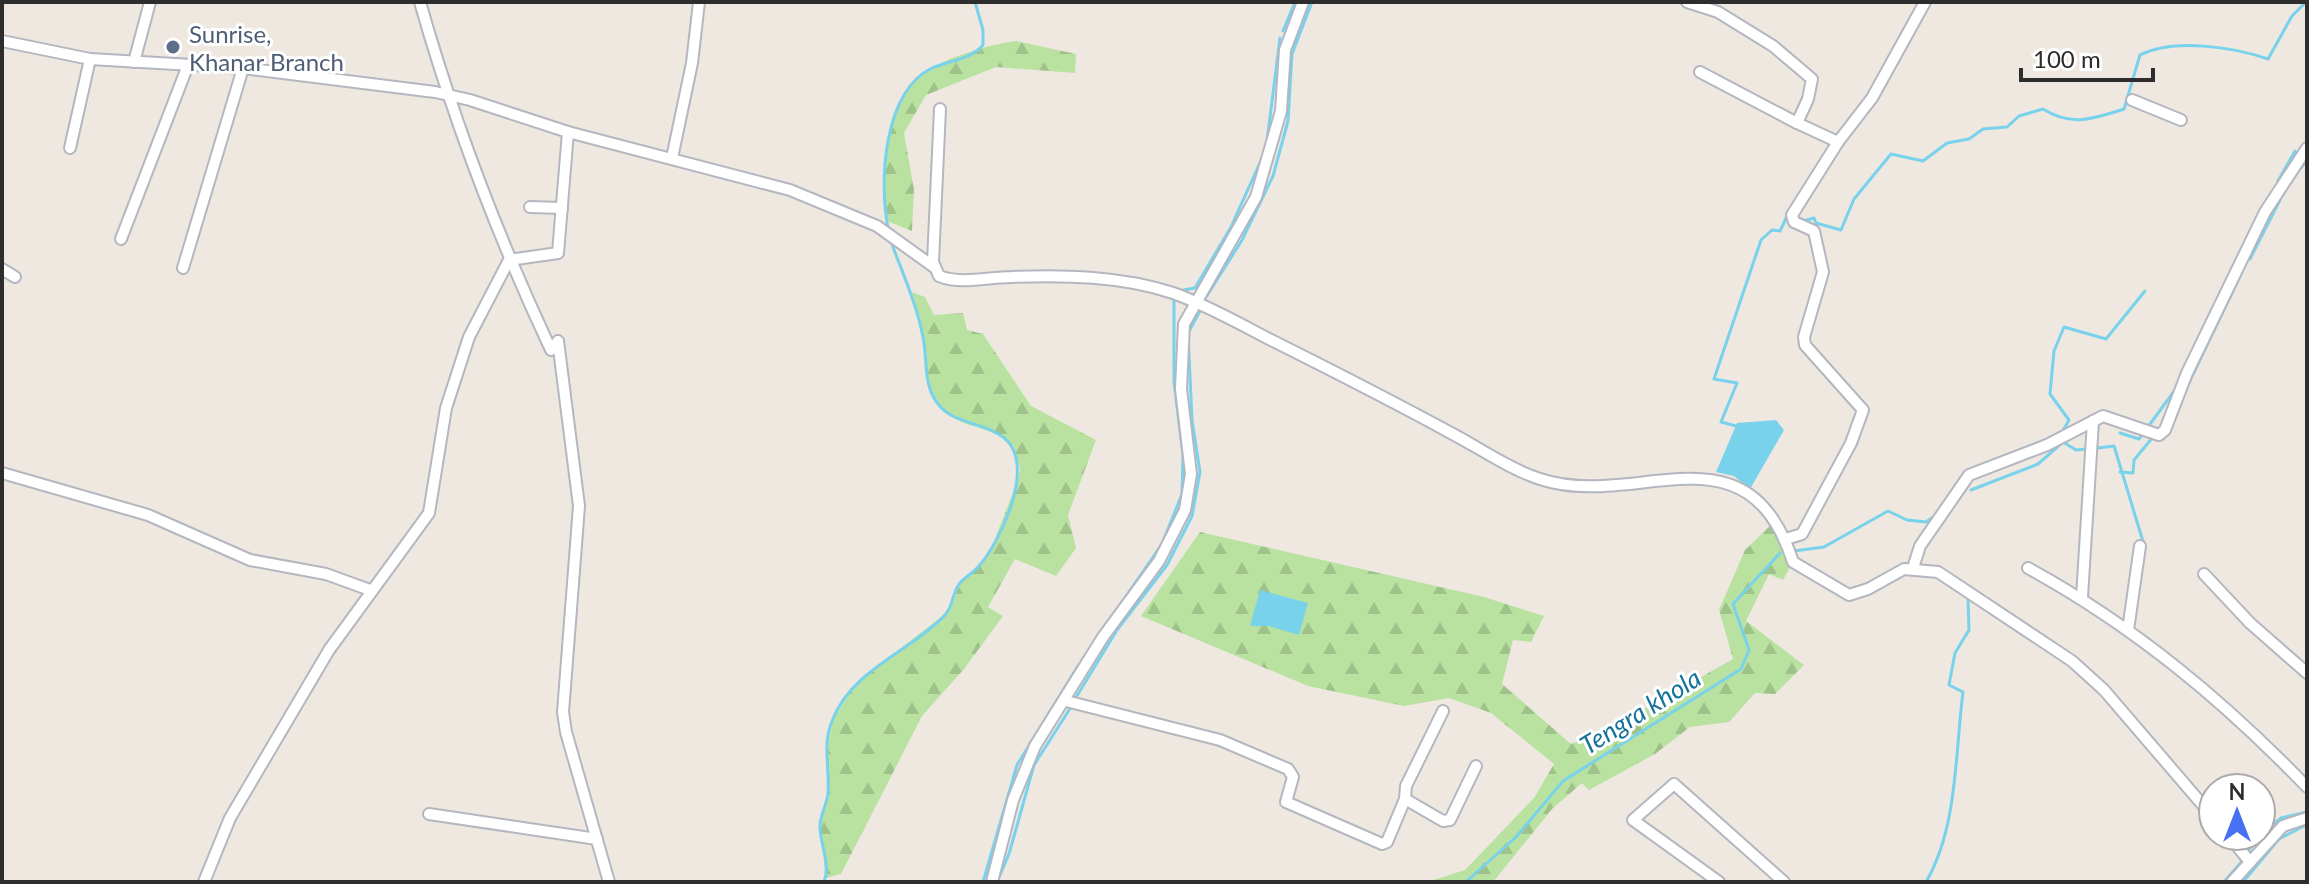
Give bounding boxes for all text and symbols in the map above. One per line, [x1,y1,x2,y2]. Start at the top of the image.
place label: Sunrise, Khanar Branch [189,19,344,76]
scale bar [2021,32,2153,82]
marker: Sunrise, Khanar Branch [164,38,182,56]
text: 100 m [2033,44,2101,73]
water label: Tengra khola [1574,661,1706,761]
north arrow [2197,772,2277,852]
text: N [2229,778,2245,805]

